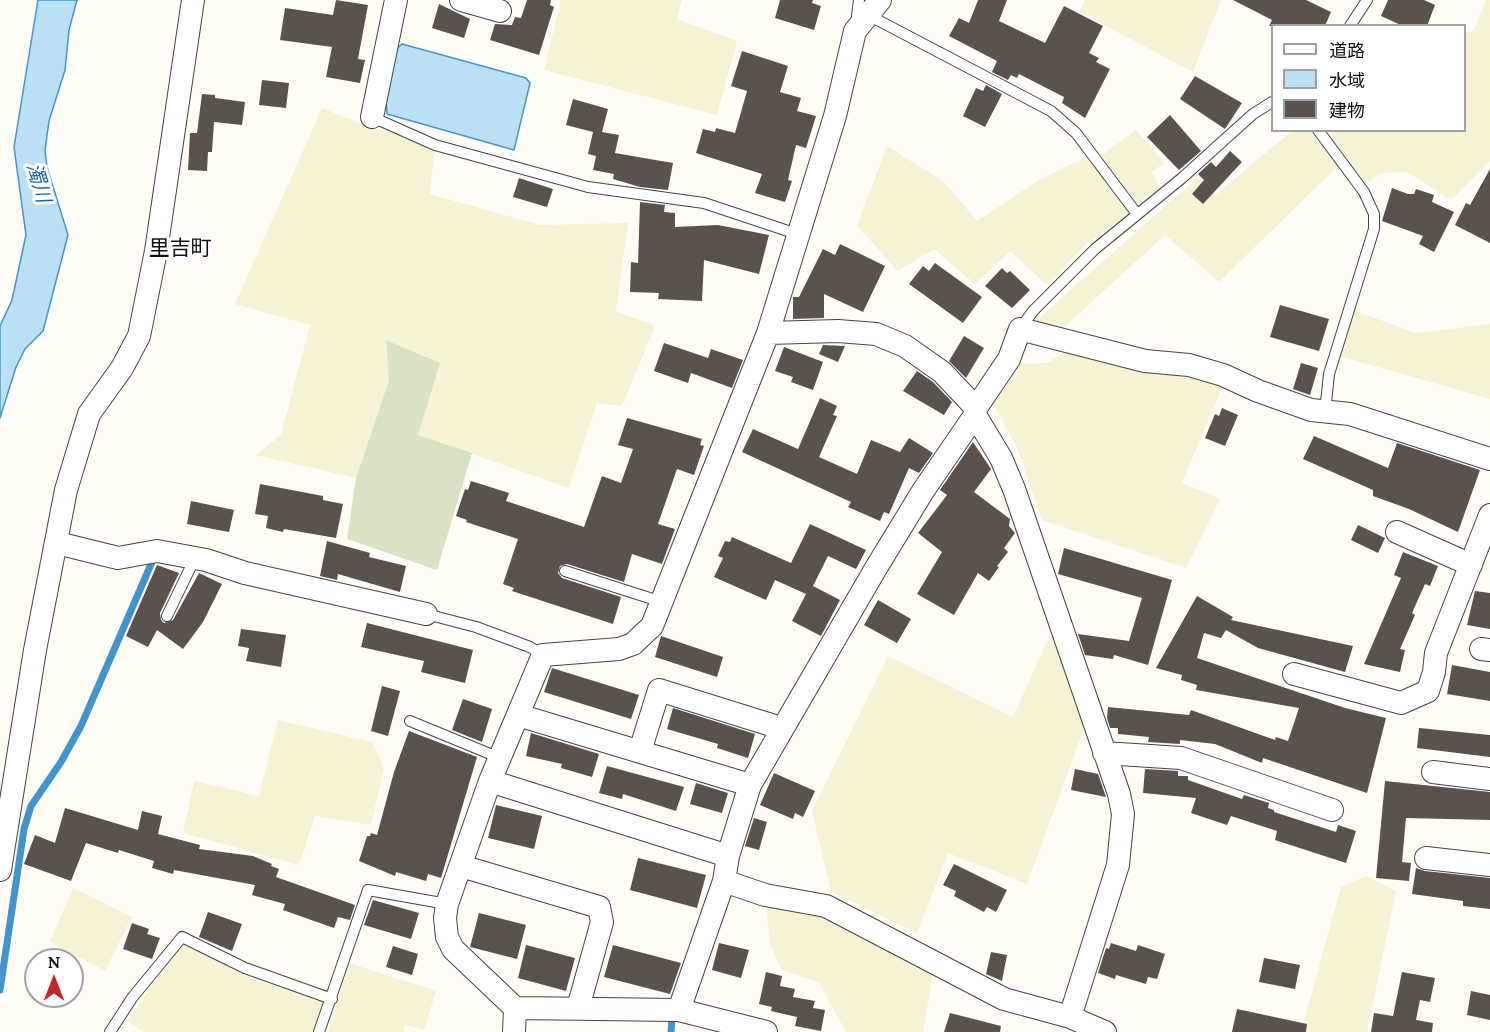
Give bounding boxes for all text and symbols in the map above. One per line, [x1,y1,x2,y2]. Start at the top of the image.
legend [1271,24,1466,132]
text: 道路 [1329,39,1365,62]
text: 水域 [1329,69,1365,92]
text: 建物 [1329,99,1365,122]
water label: 濁川 [21,160,55,206]
district label: 里吉町 [149,236,211,262]
north arrow [24,948,84,1008]
text: N [48,952,60,972]

